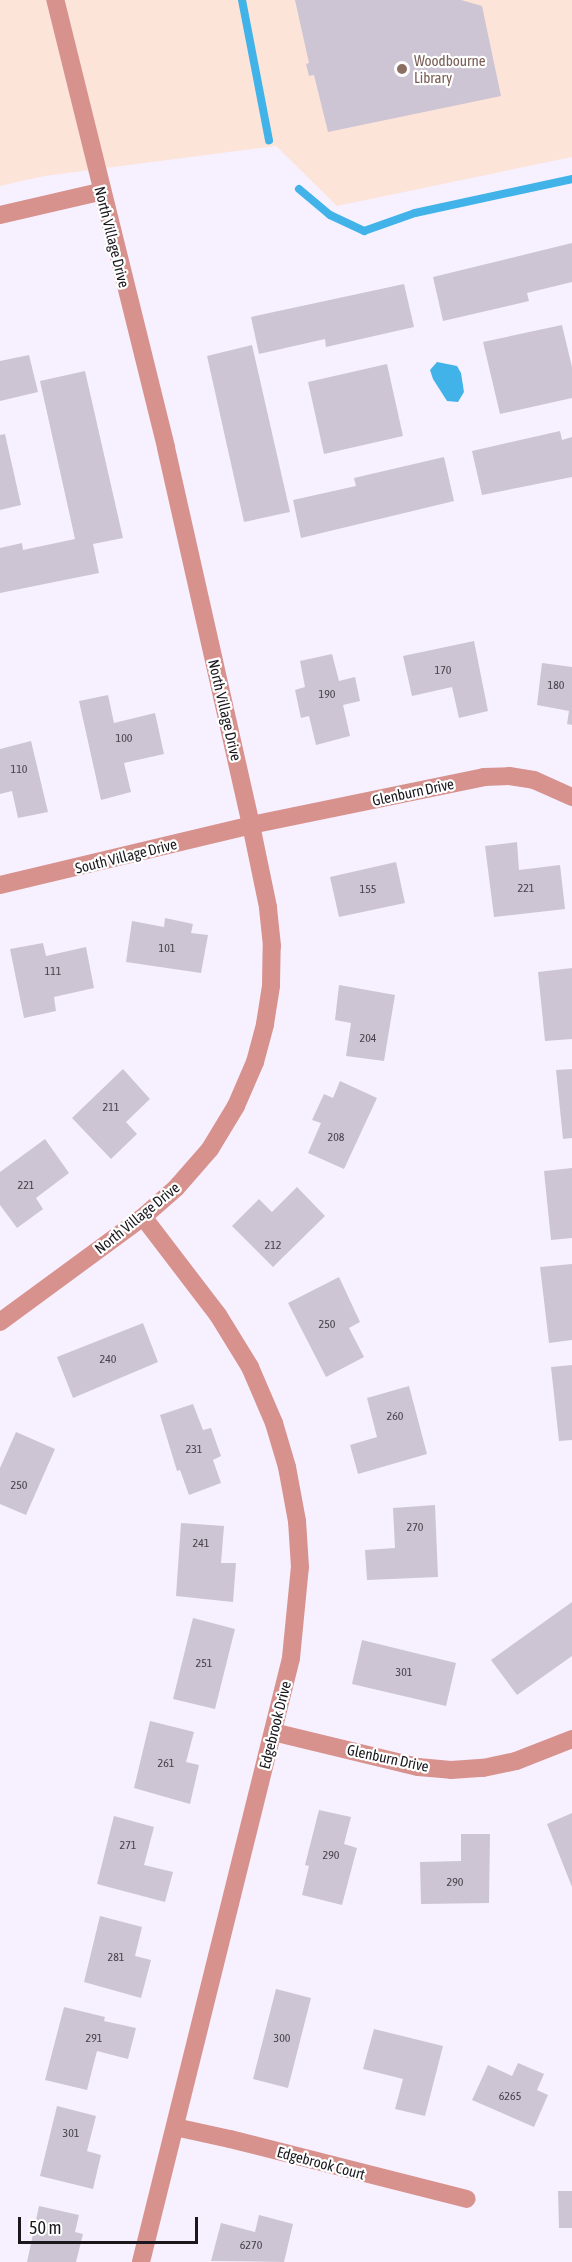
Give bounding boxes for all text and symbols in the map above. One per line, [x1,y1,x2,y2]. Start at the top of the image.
place label: Woodbourne Library [414,51,486,86]
marker: Woodbourne Library [395,62,409,76]
street label: North Village Drive [91,185,133,289]
street label: North Village Drive [205,657,245,763]
house number: 170 [435,664,451,678]
house number: 180 [548,679,564,693]
house number: 190 [319,688,335,702]
house number: 100 [116,732,132,746]
house number: 110 [11,763,27,777]
street label: Glenburn Drive [370,775,456,809]
street label: South Village Drive [73,835,179,877]
house number: 221 [518,882,534,896]
house number: 155 [360,883,376,897]
house number: 101 [159,942,175,956]
house number: 111 [45,965,61,979]
house number: 204 [360,1032,376,1046]
house number: 211 [103,1101,119,1115]
house number: 208 [328,1131,344,1145]
street label: North Village Drive [91,1178,183,1258]
house number: 221 [18,1179,34,1193]
house number: 212 [265,1239,281,1253]
house number: 250 [319,1318,335,1332]
house number: 240 [100,1353,116,1367]
house number: 260 [387,1410,403,1424]
house number: 231 [186,1443,202,1457]
house number: 250 [11,1479,27,1493]
house number: 270 [407,1521,423,1535]
house number: 241 [193,1537,209,1551]
house number: 251 [196,1657,212,1671]
house number: 301 [396,1666,412,1680]
street label: Edgebrook Drive [255,1679,295,1771]
street label: Glenburn Drive [345,1741,431,1775]
house number: 261 [158,1757,174,1771]
house number: 271 [120,1839,136,1853]
house number: 290 [323,1849,339,1863]
house number: 290 [447,1876,463,1890]
house number: 281 [108,1951,124,1965]
house number: 291 [86,2032,102,2046]
house number: 300 [274,2032,290,2046]
house number: 6265 [499,2090,521,2104]
house number: 301 [63,2127,79,2141]
street label: Edgebrook Court [275,2143,367,2183]
scale bar [21,2205,201,2243]
text: 50 m [29,2217,61,2238]
house number: 6270 [240,2239,262,2253]

